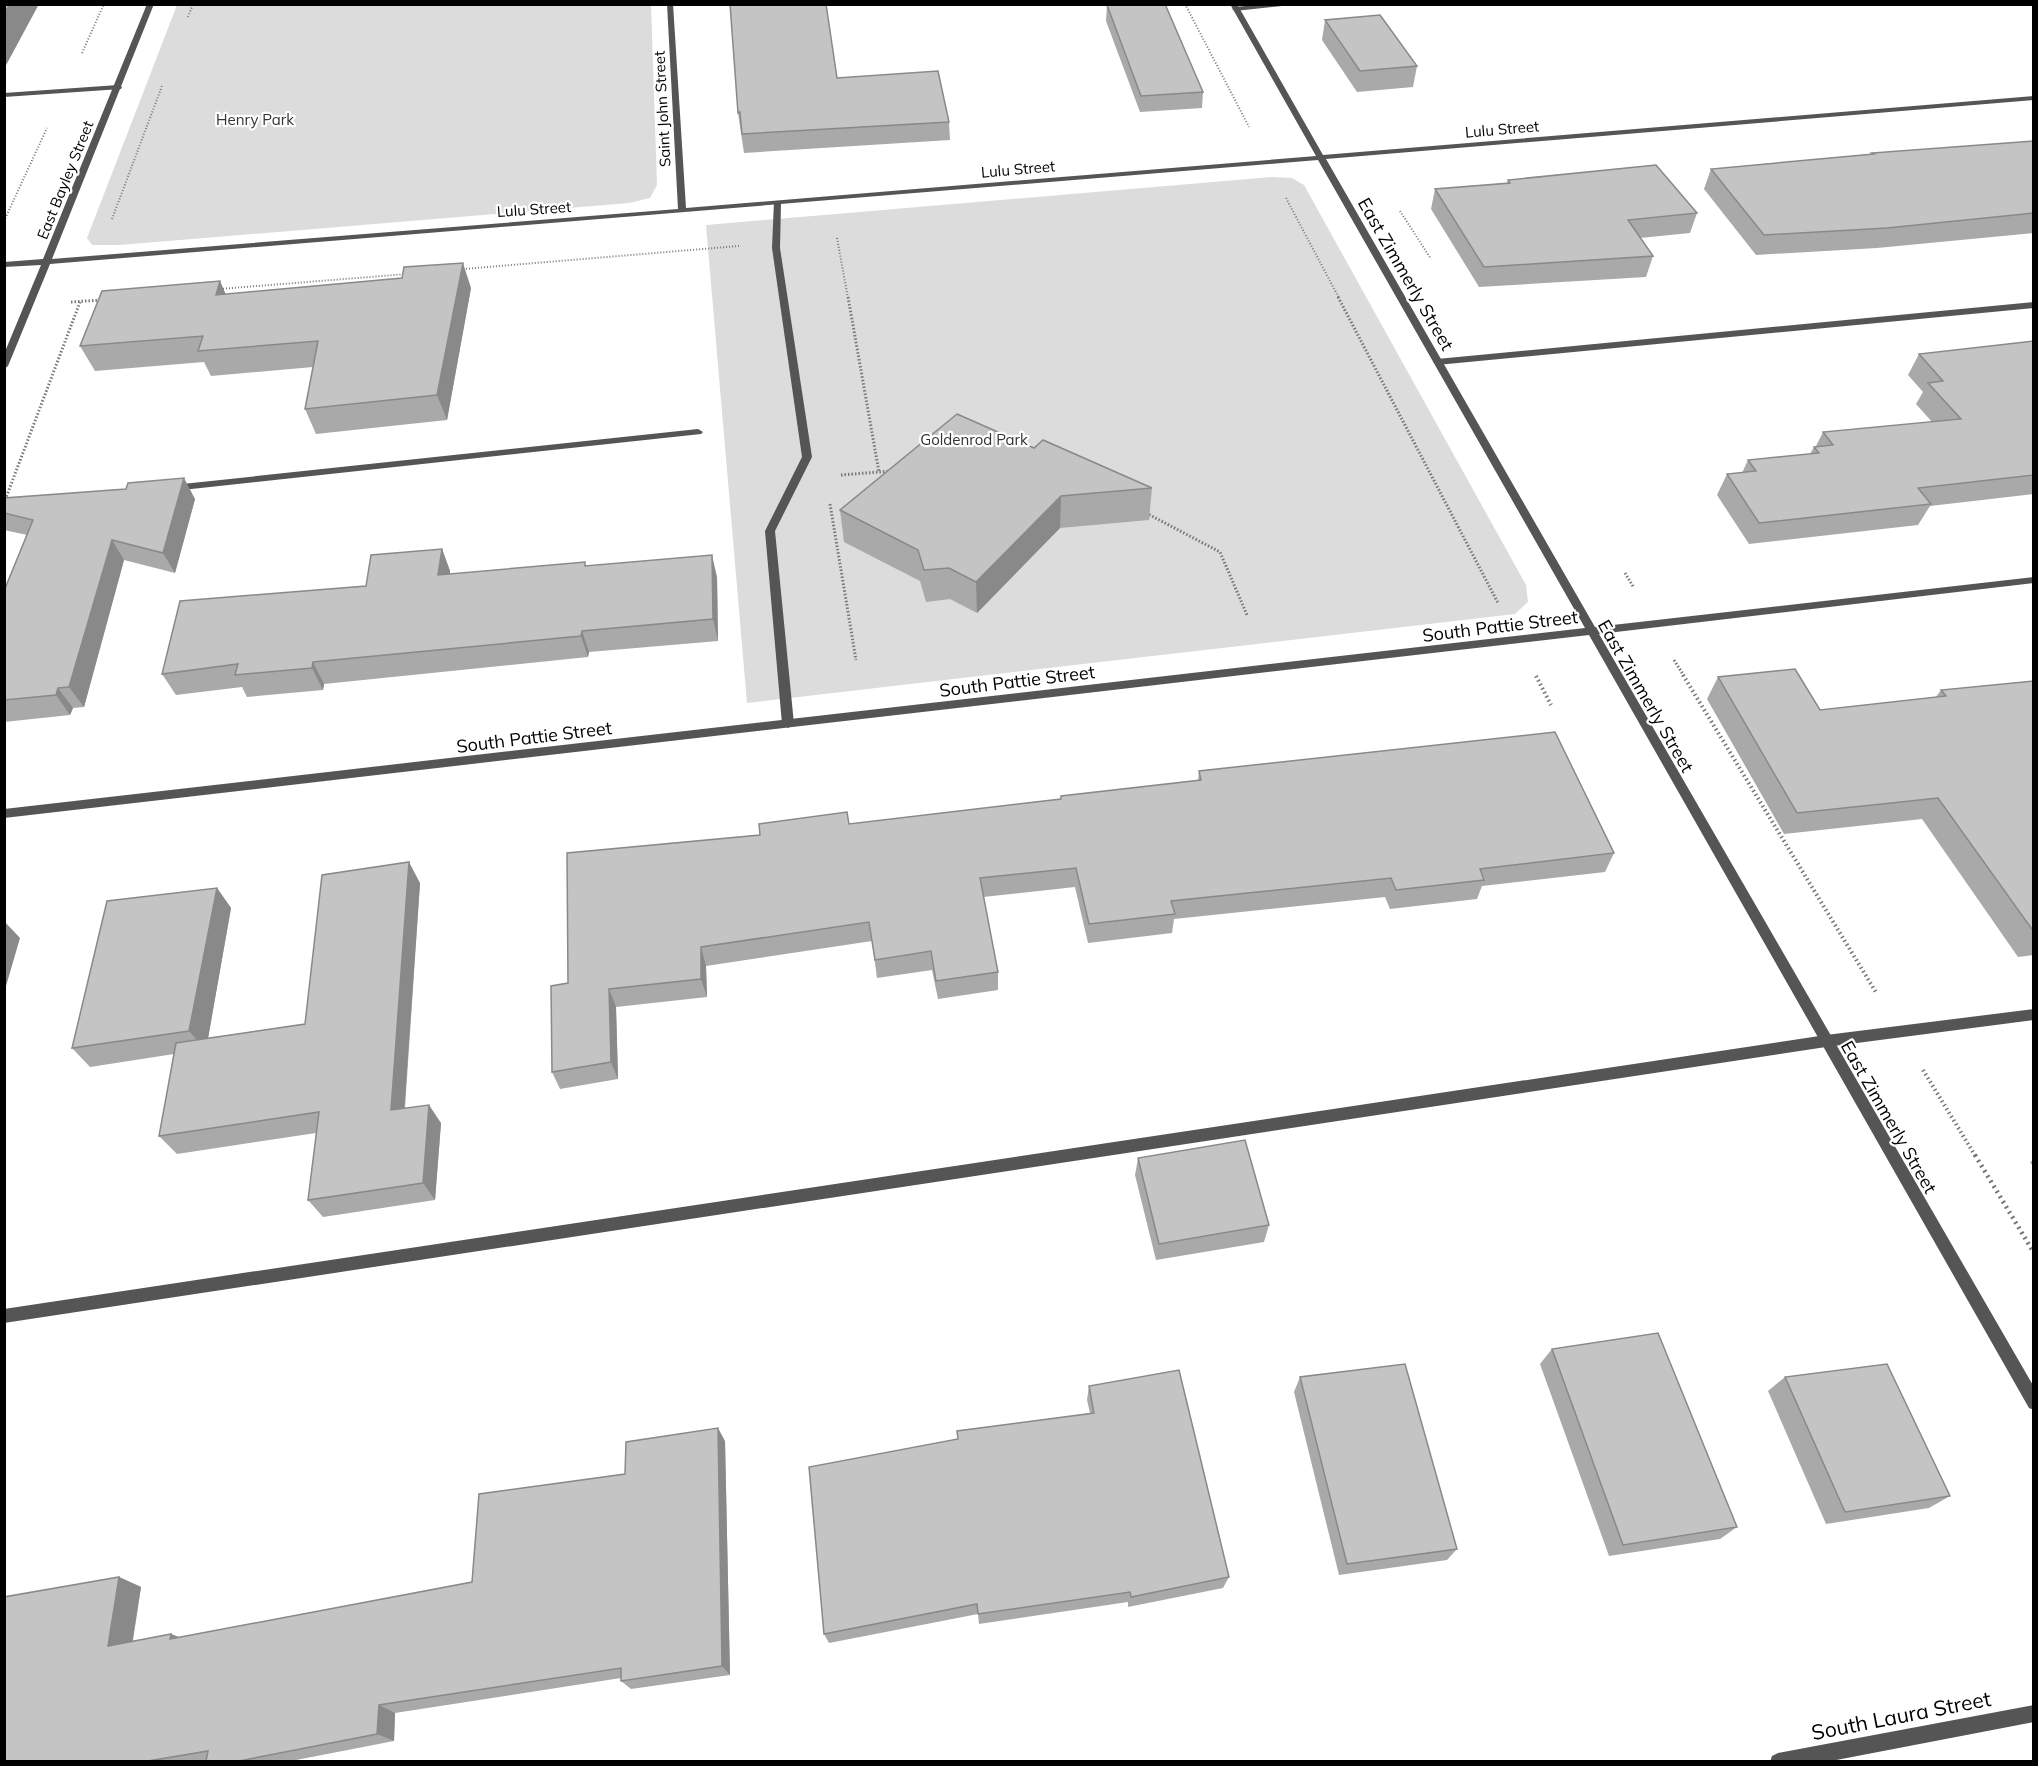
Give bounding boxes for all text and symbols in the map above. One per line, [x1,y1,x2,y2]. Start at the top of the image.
street label: Saint John Street [649,50,675,168]
park label: Henry Park [216,110,294,129]
street label: Lulu Street [1464,116,1540,142]
street label: East Bayley Street [33,118,97,242]
street label: Lulu Street [980,156,1056,182]
street label: East Zimmerly Street [1353,194,1459,354]
street label: Lulu Street [496,197,572,221]
park label: Goldenrod Park [920,430,1028,449]
street label: South Pattie Street [1421,605,1579,647]
street label: East Zimmerly Street [1593,616,1699,776]
street label: South Pattie Street [938,660,1096,702]
street label: South Pattie Street [455,716,613,758]
street label: East Zimmerly Street [1836,1037,1942,1197]
street label: South Laura Street [1809,1685,1993,1745]

